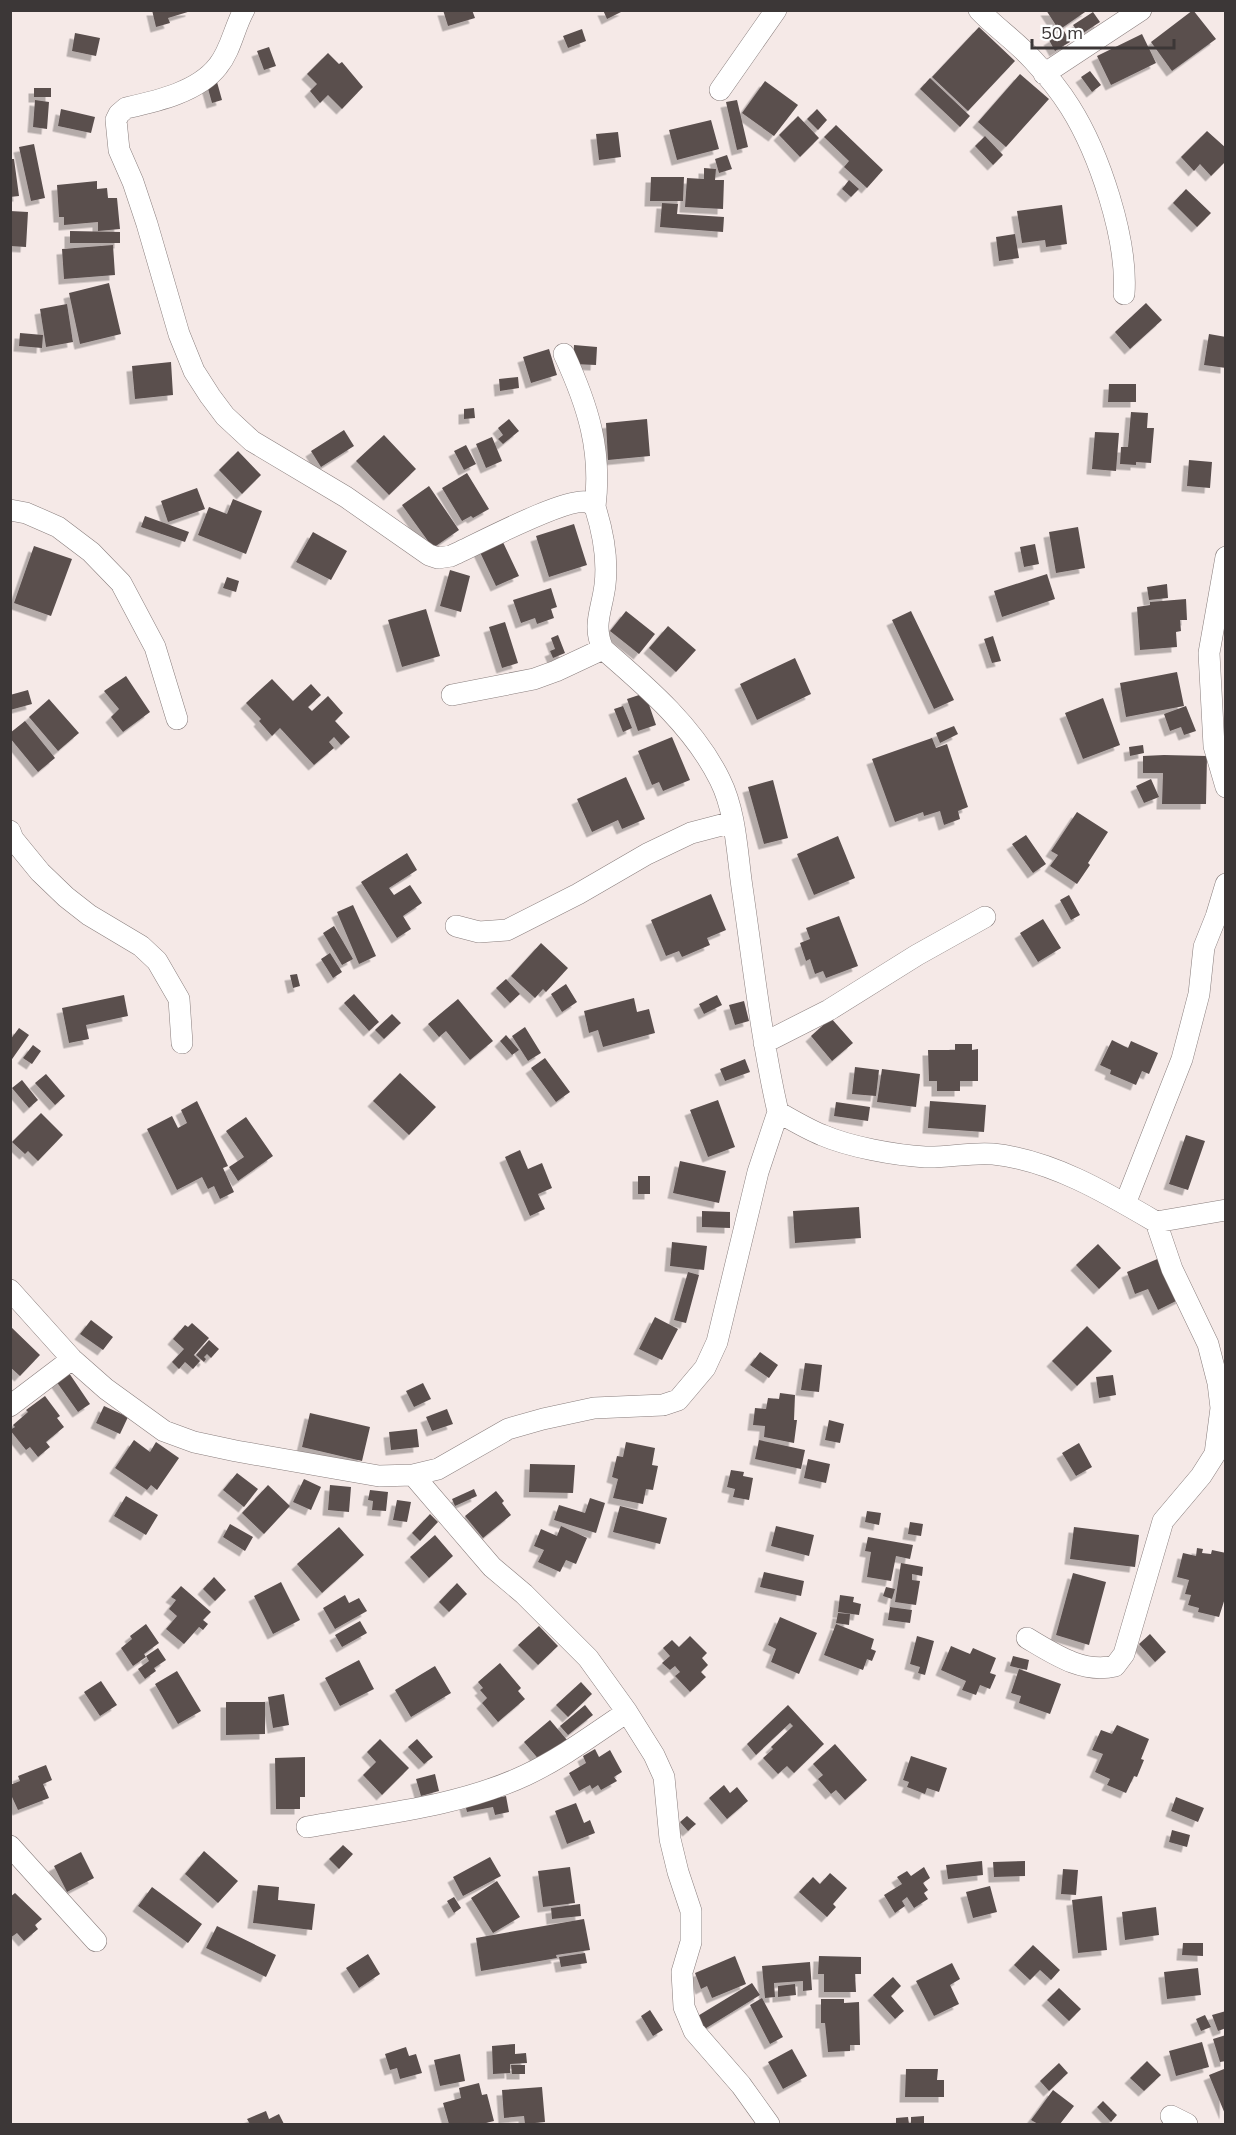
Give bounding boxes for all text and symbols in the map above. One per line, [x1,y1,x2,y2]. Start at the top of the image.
scale bar [1032,12,1174,50]
text: 50 m [1041,21,1083,44]

